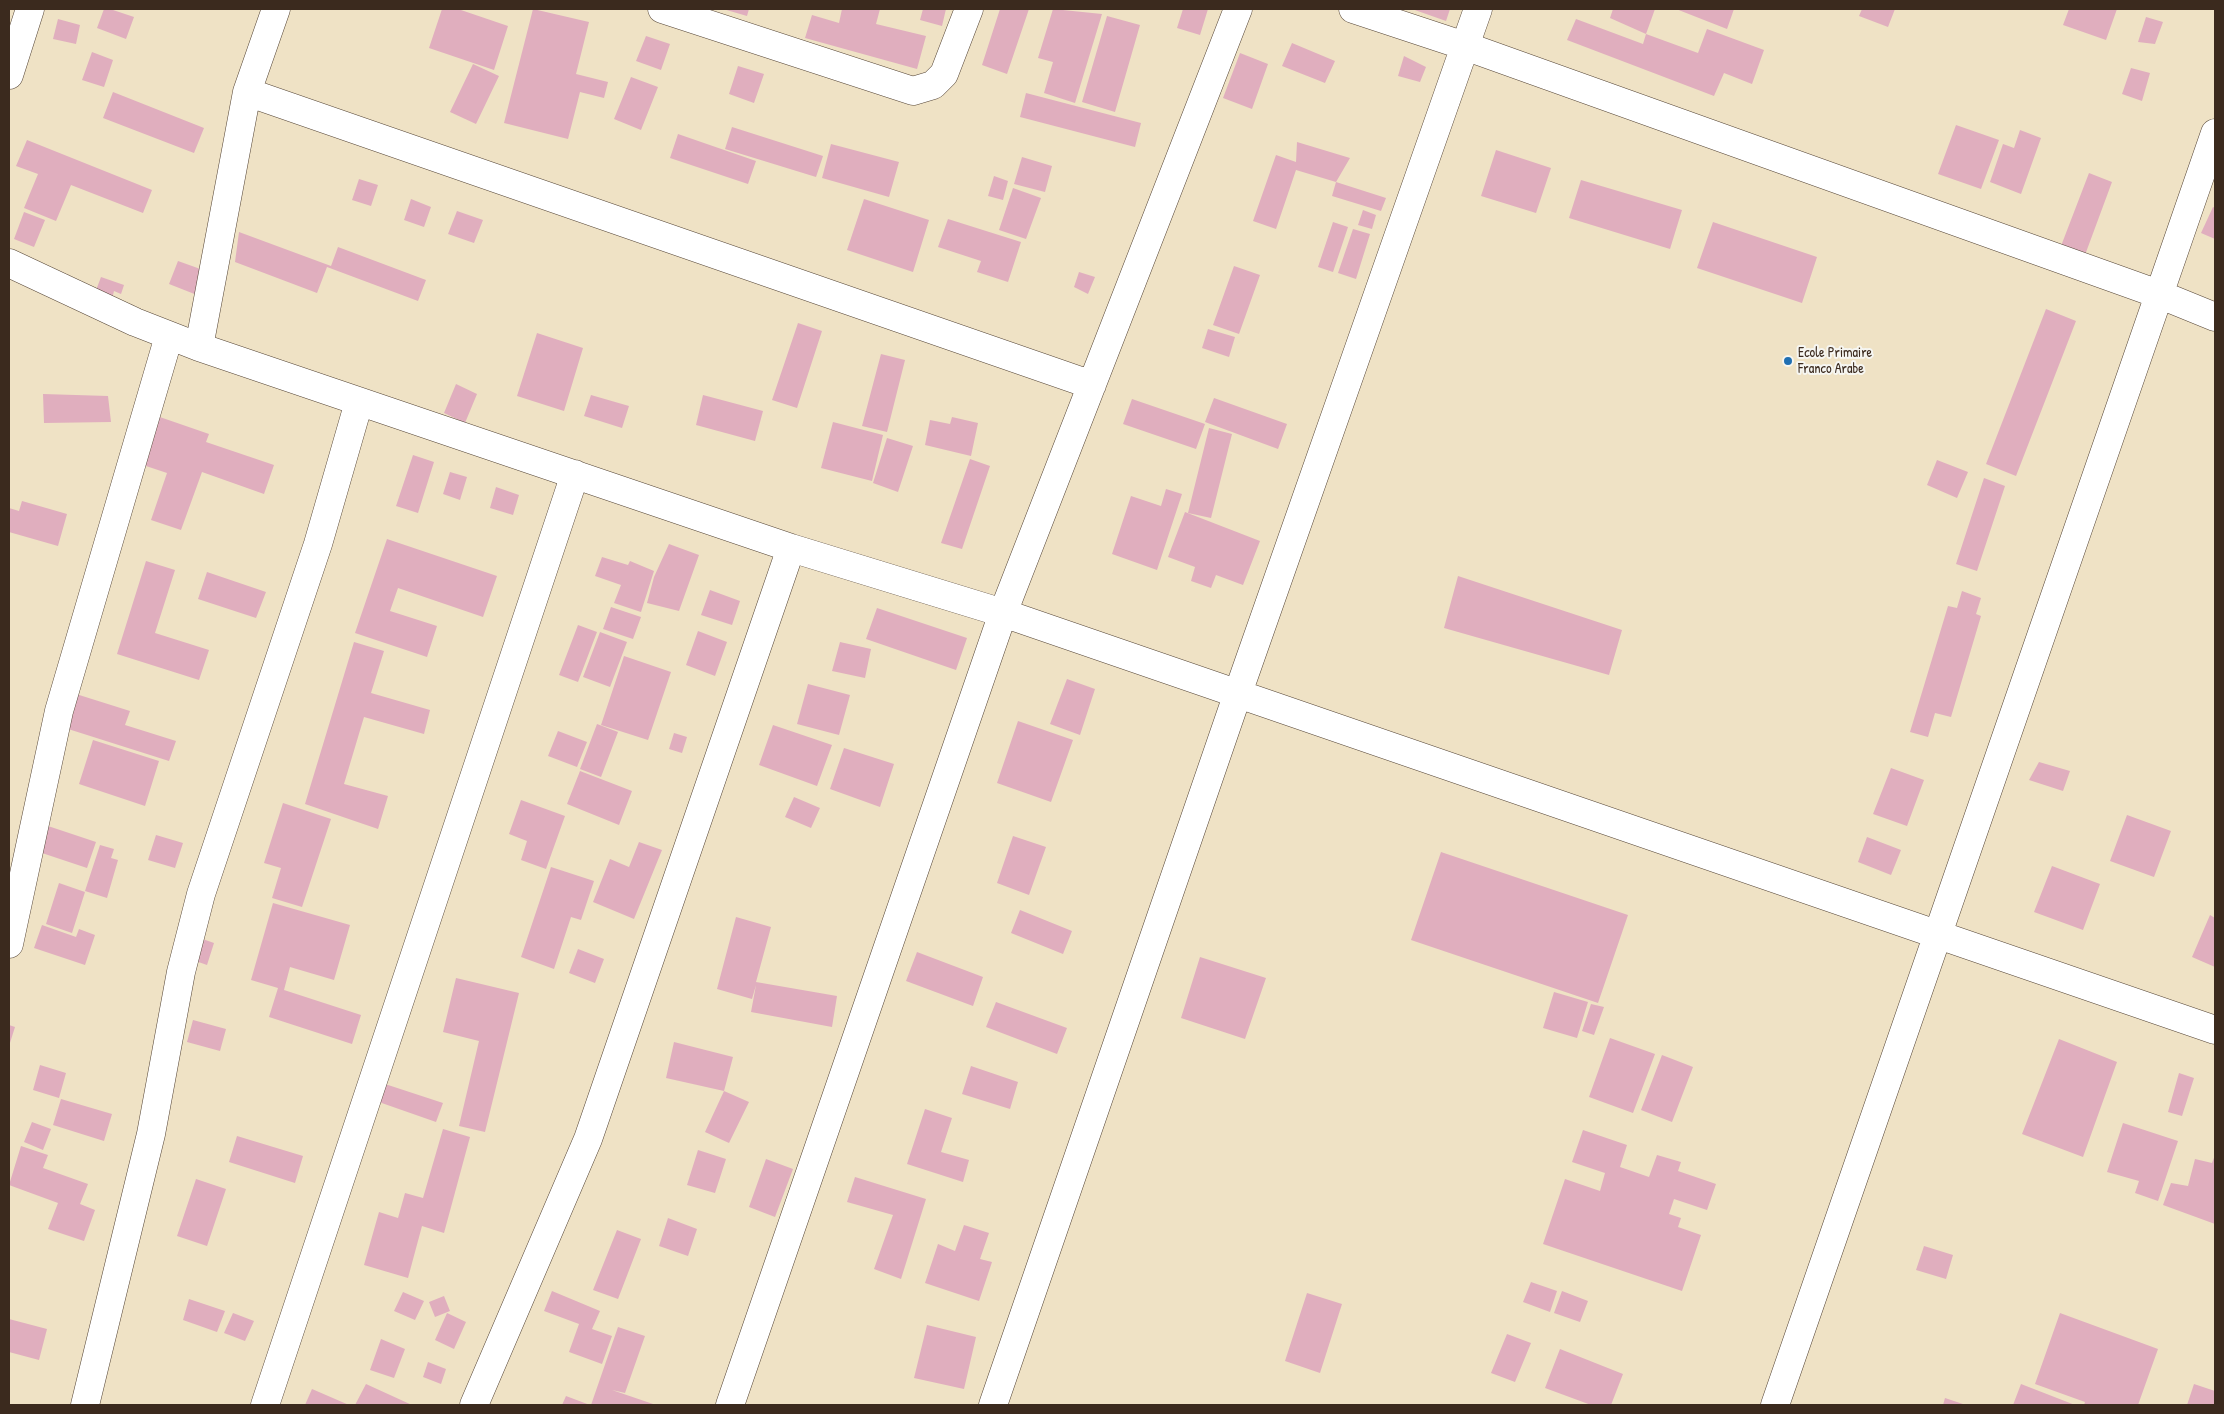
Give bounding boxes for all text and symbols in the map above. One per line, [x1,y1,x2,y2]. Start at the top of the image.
place label: Ecole Primaire Franco Arabe [1798,345,1872,378]
marker: Ecole Primaire Franco Arabe [1782,355,1794,367]

